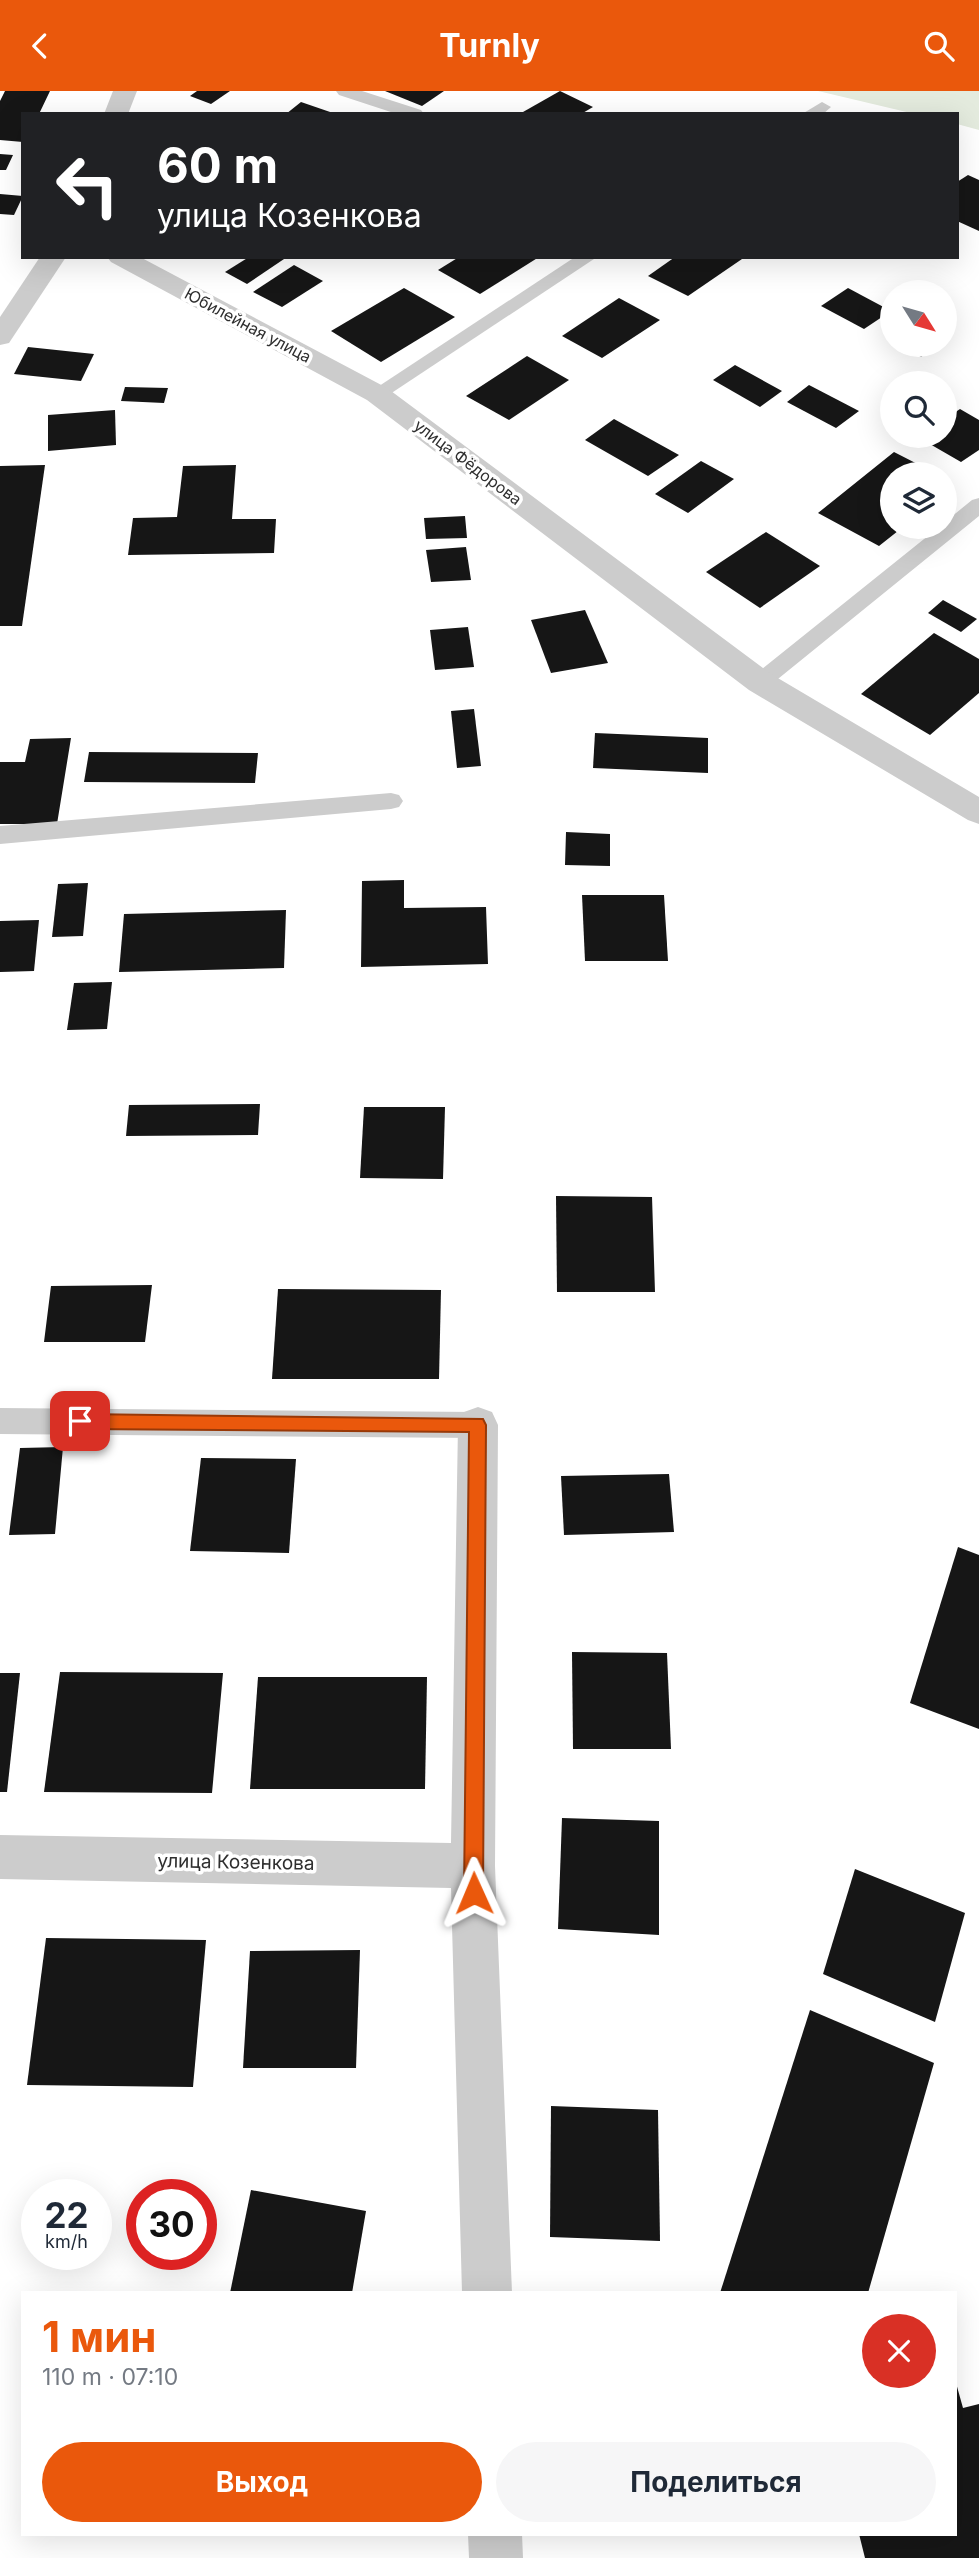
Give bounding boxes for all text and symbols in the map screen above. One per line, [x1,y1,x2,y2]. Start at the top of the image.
text: Turnly [439,26,540,65]
icon: back [21,27,59,65]
icon: search [920,27,958,65]
text: 60 m [157,136,278,195]
icon: left [42,140,133,231]
text: улица Козенкова [157,196,422,235]
north arrow [880,280,957,357]
map controls [880,280,957,539]
street label: Юбилейная улица [181,283,315,367]
button: search [880,371,957,448]
street label: улица Фёдорова [410,415,526,509]
button: layers [880,462,957,539]
pin [50,1391,110,1451]
icon: arrive [61,1402,99,1440]
street label: улица Козенкова [157,1849,315,1875]
position arrow [437,1856,511,1930]
speed limit sign: 30 [126,2179,217,2270]
text: 22 [44,2194,89,2236]
text: km/h [45,2231,88,2252]
text: 1 мин [42,2311,156,2362]
button: close [862,2314,936,2388]
text: 110 m · 07:10 [42,2363,178,2391]
button: Выход [42,2442,482,2522]
button: Поделиться [496,2442,936,2522]

